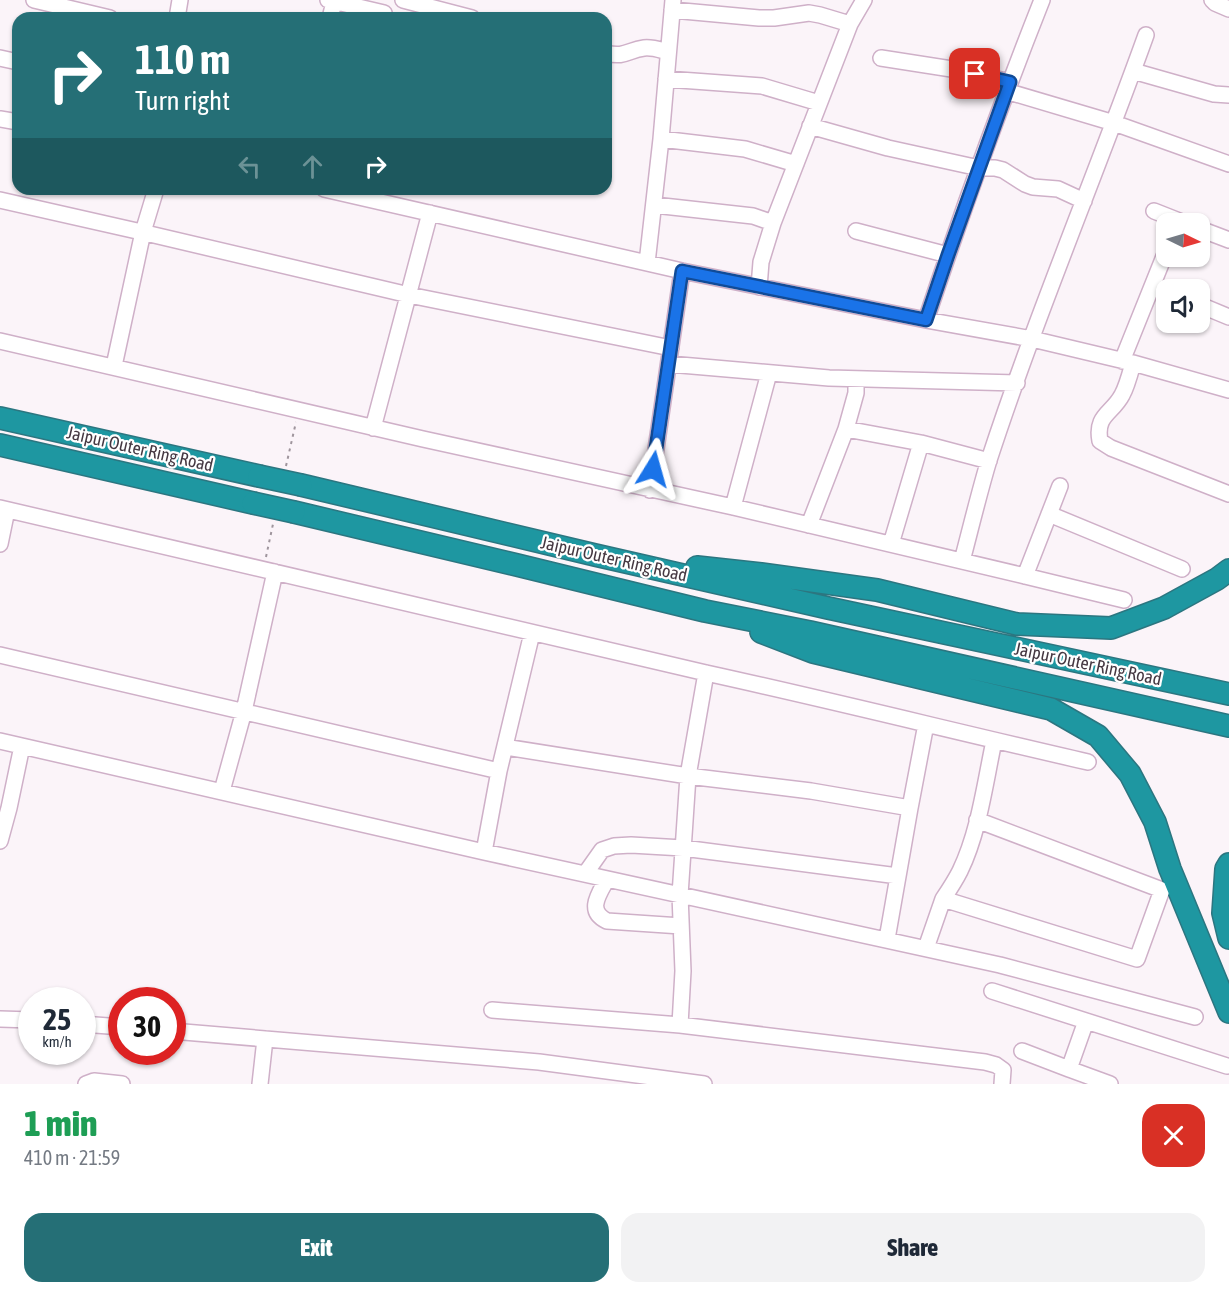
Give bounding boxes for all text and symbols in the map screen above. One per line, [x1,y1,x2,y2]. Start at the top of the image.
text: 110 m [135,35,230,83]
icon: right [36,36,114,114]
pin [949,48,1000,99]
icon: arrive [958,57,991,90]
text: Turn right [135,85,230,116]
icon: left [233,150,266,183]
icon: ahead [296,150,329,183]
icon: right [359,150,392,183]
north arrow [1156,213,1210,267]
map controls [1156,213,1210,333]
button: sound [1156,279,1210,333]
street label: Jaipur Outer Ring Road [65,421,215,476]
position arrow [621,437,685,501]
street label: Jaipur Outer Ring Road [539,531,689,586]
street label: Jaipur Outer Ring Road [1013,638,1164,689]
speed limit sign: 30 [108,987,186,1065]
text: 25 [43,1002,71,1036]
text: km/h [42,1033,72,1050]
text: 1 min [24,1102,98,1144]
button: close [1142,1104,1205,1167]
text: 410 m · 21:59 [24,1146,120,1169]
button: Exit [24,1213,609,1282]
button: Share [621,1213,1205,1282]

